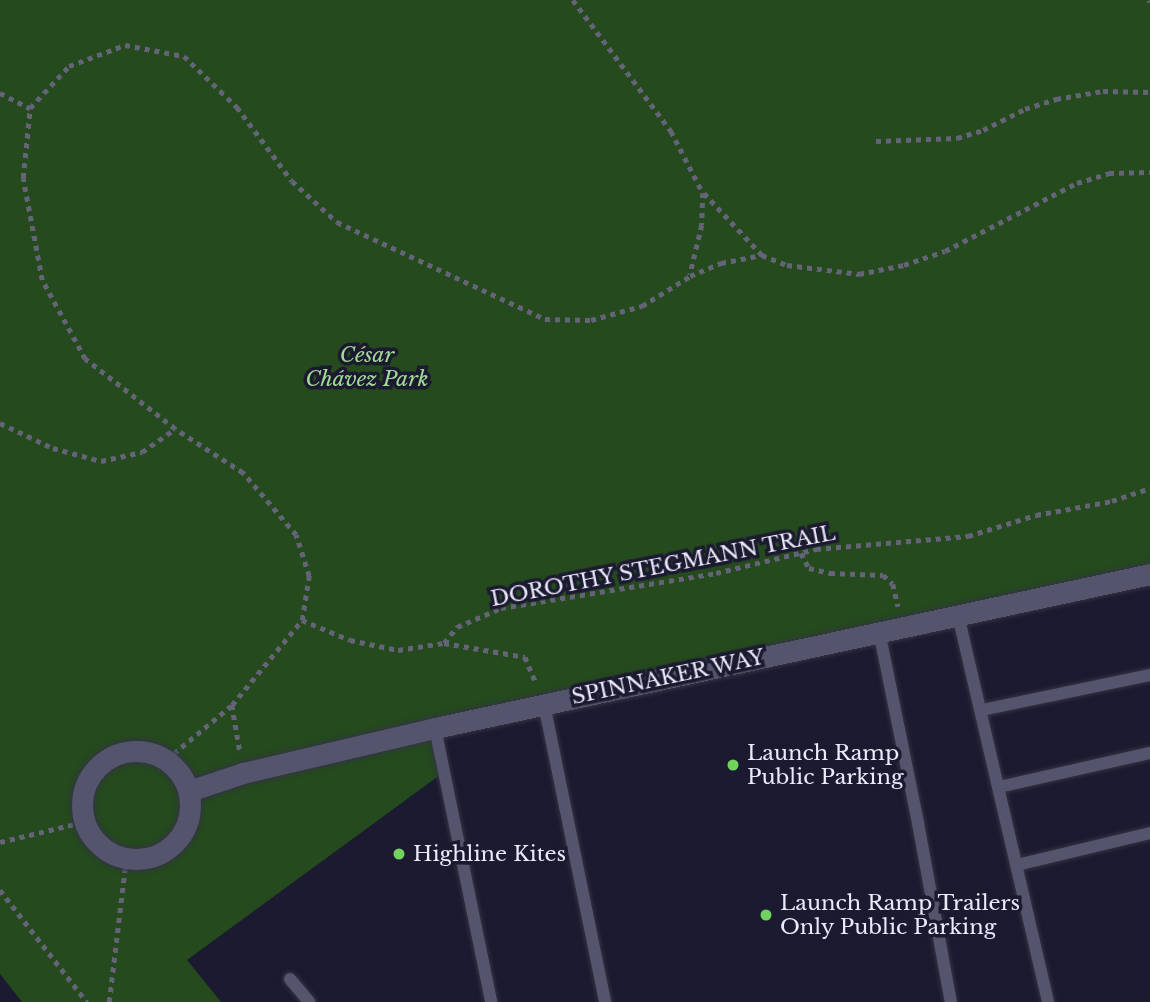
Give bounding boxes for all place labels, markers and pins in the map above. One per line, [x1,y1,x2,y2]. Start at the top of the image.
place label: Launch Ramp Public Parking [747,740,903,790]
marker: Launch Ramp Public Parking [725,757,741,773]
place label: Highline Kites [413,841,566,867]
marker: Highline Kites [391,846,407,862]
place label: Launch Ramp Trailers Only Public Parking [780,890,1021,940]
marker: Launch Ramp Trailers Only Public Parking [758,907,774,923]

